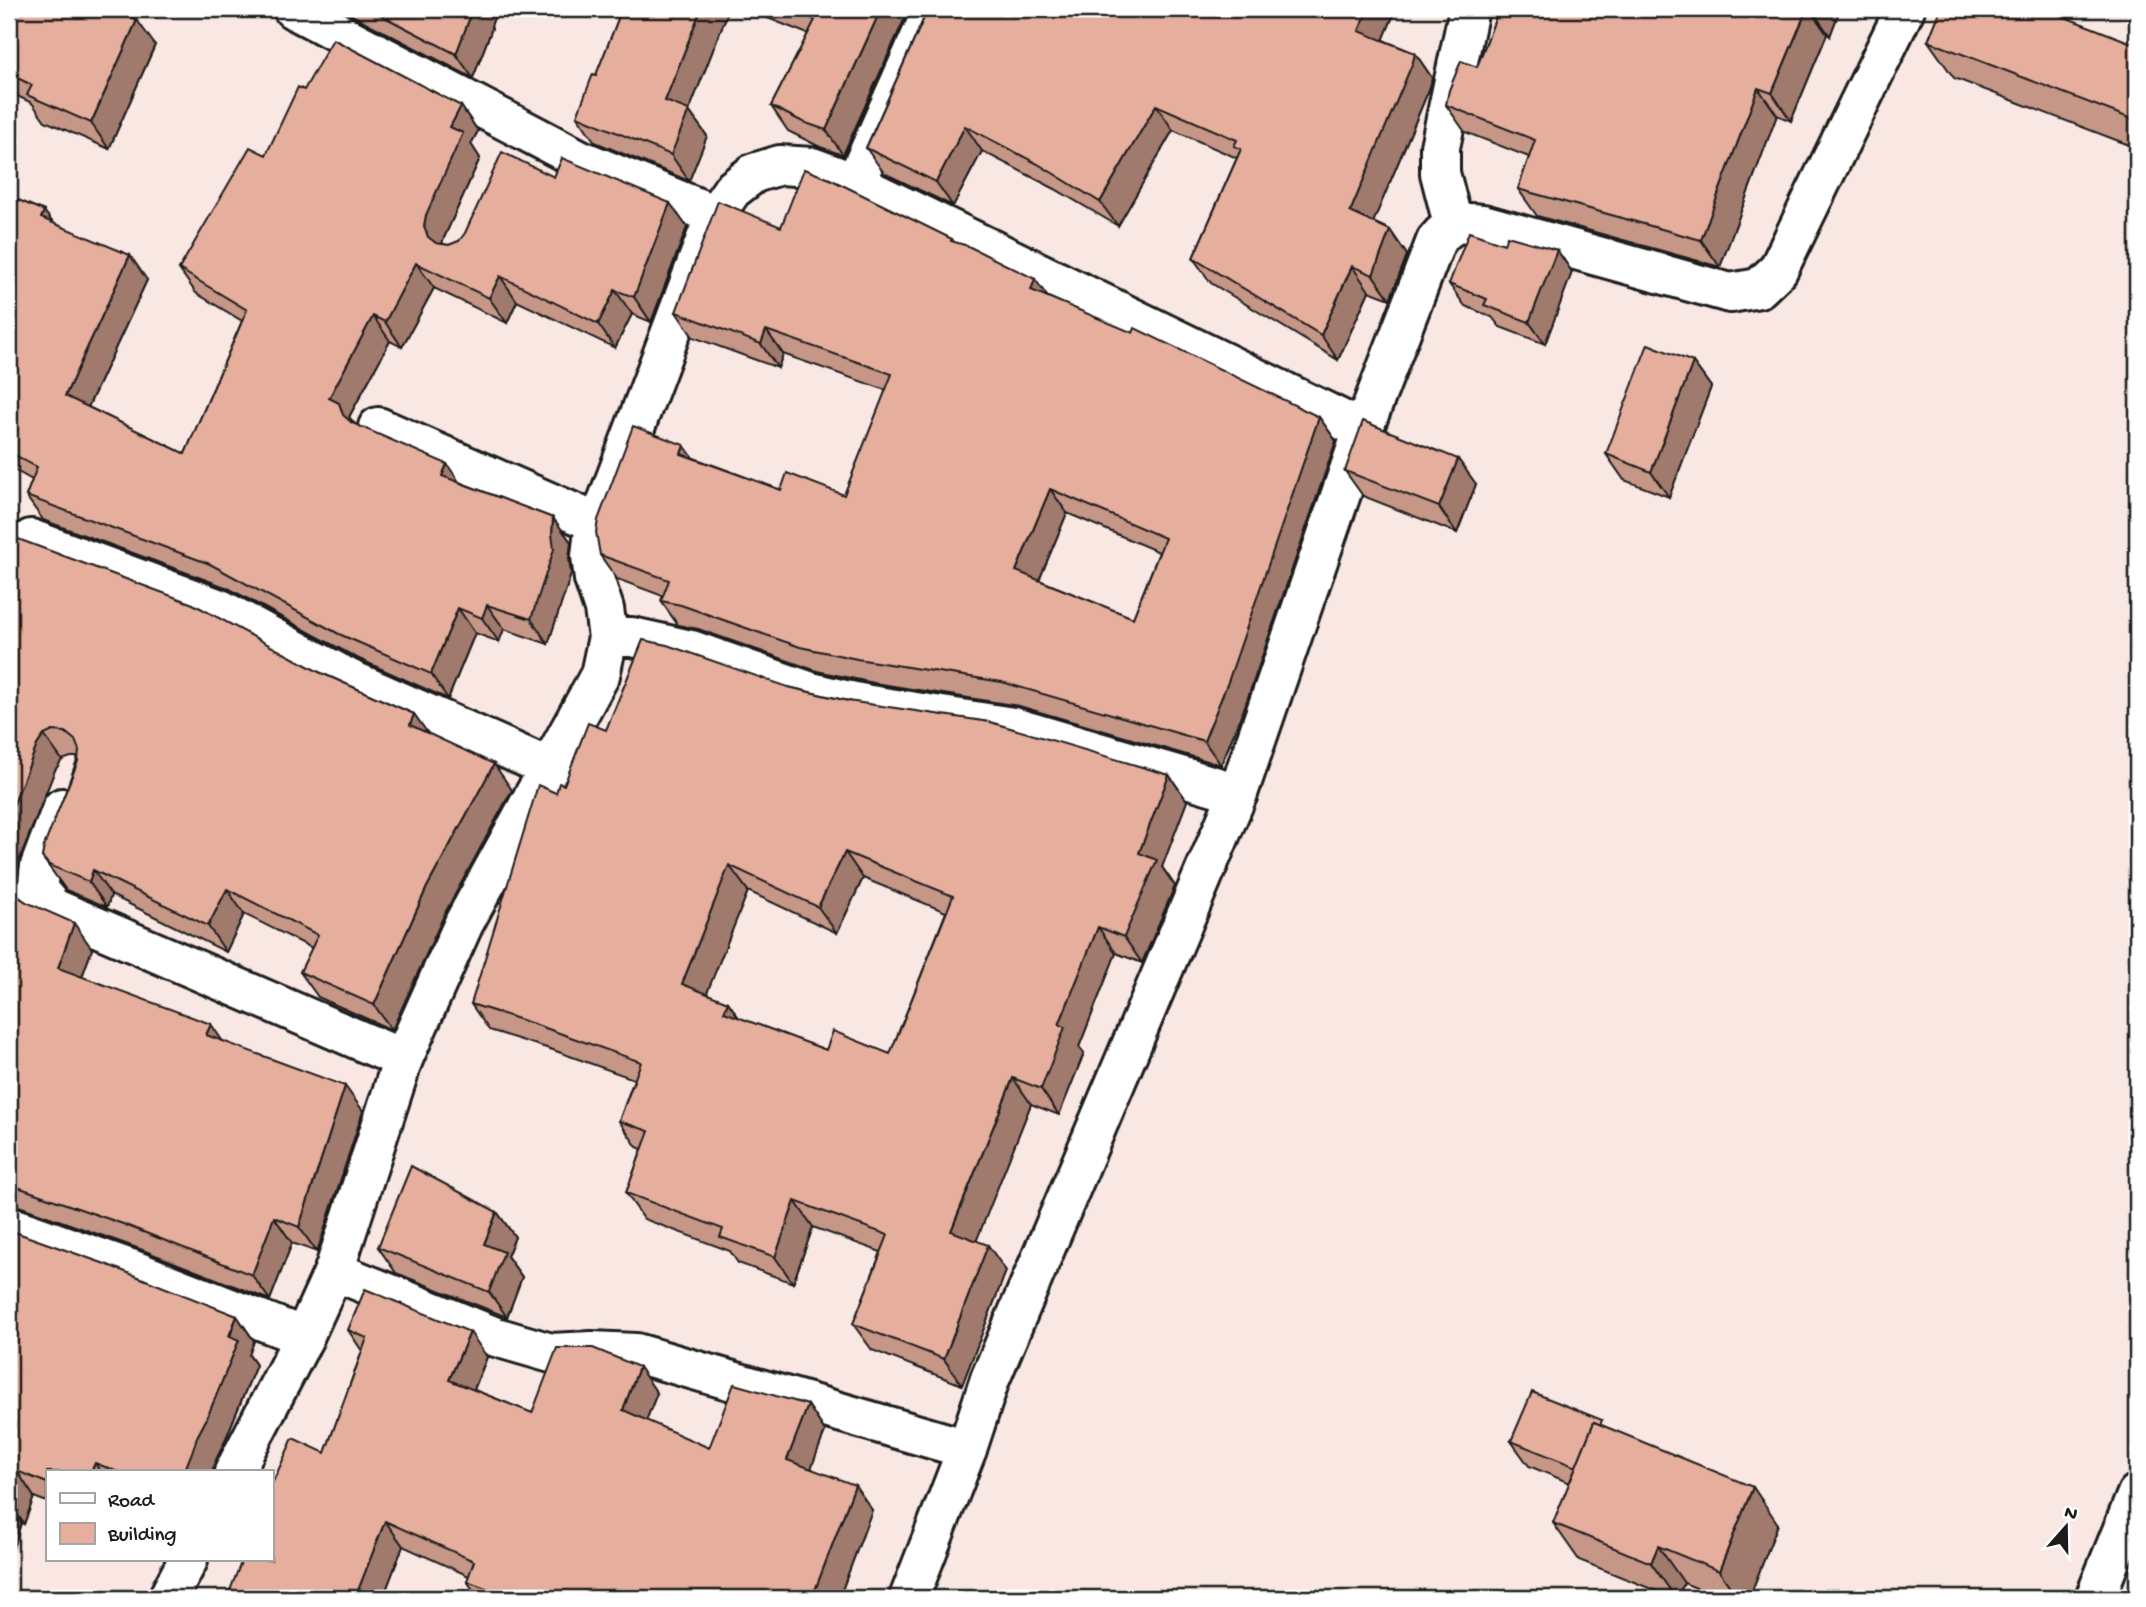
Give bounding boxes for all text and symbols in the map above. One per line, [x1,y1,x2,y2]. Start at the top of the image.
legend [46,1470,273,1562]
text: Road [108,1490,156,1515]
north arrow [2030,1492,2100,1562]
text: N [2061,1501,2080,1527]
text: Building [107,1524,177,1549]

